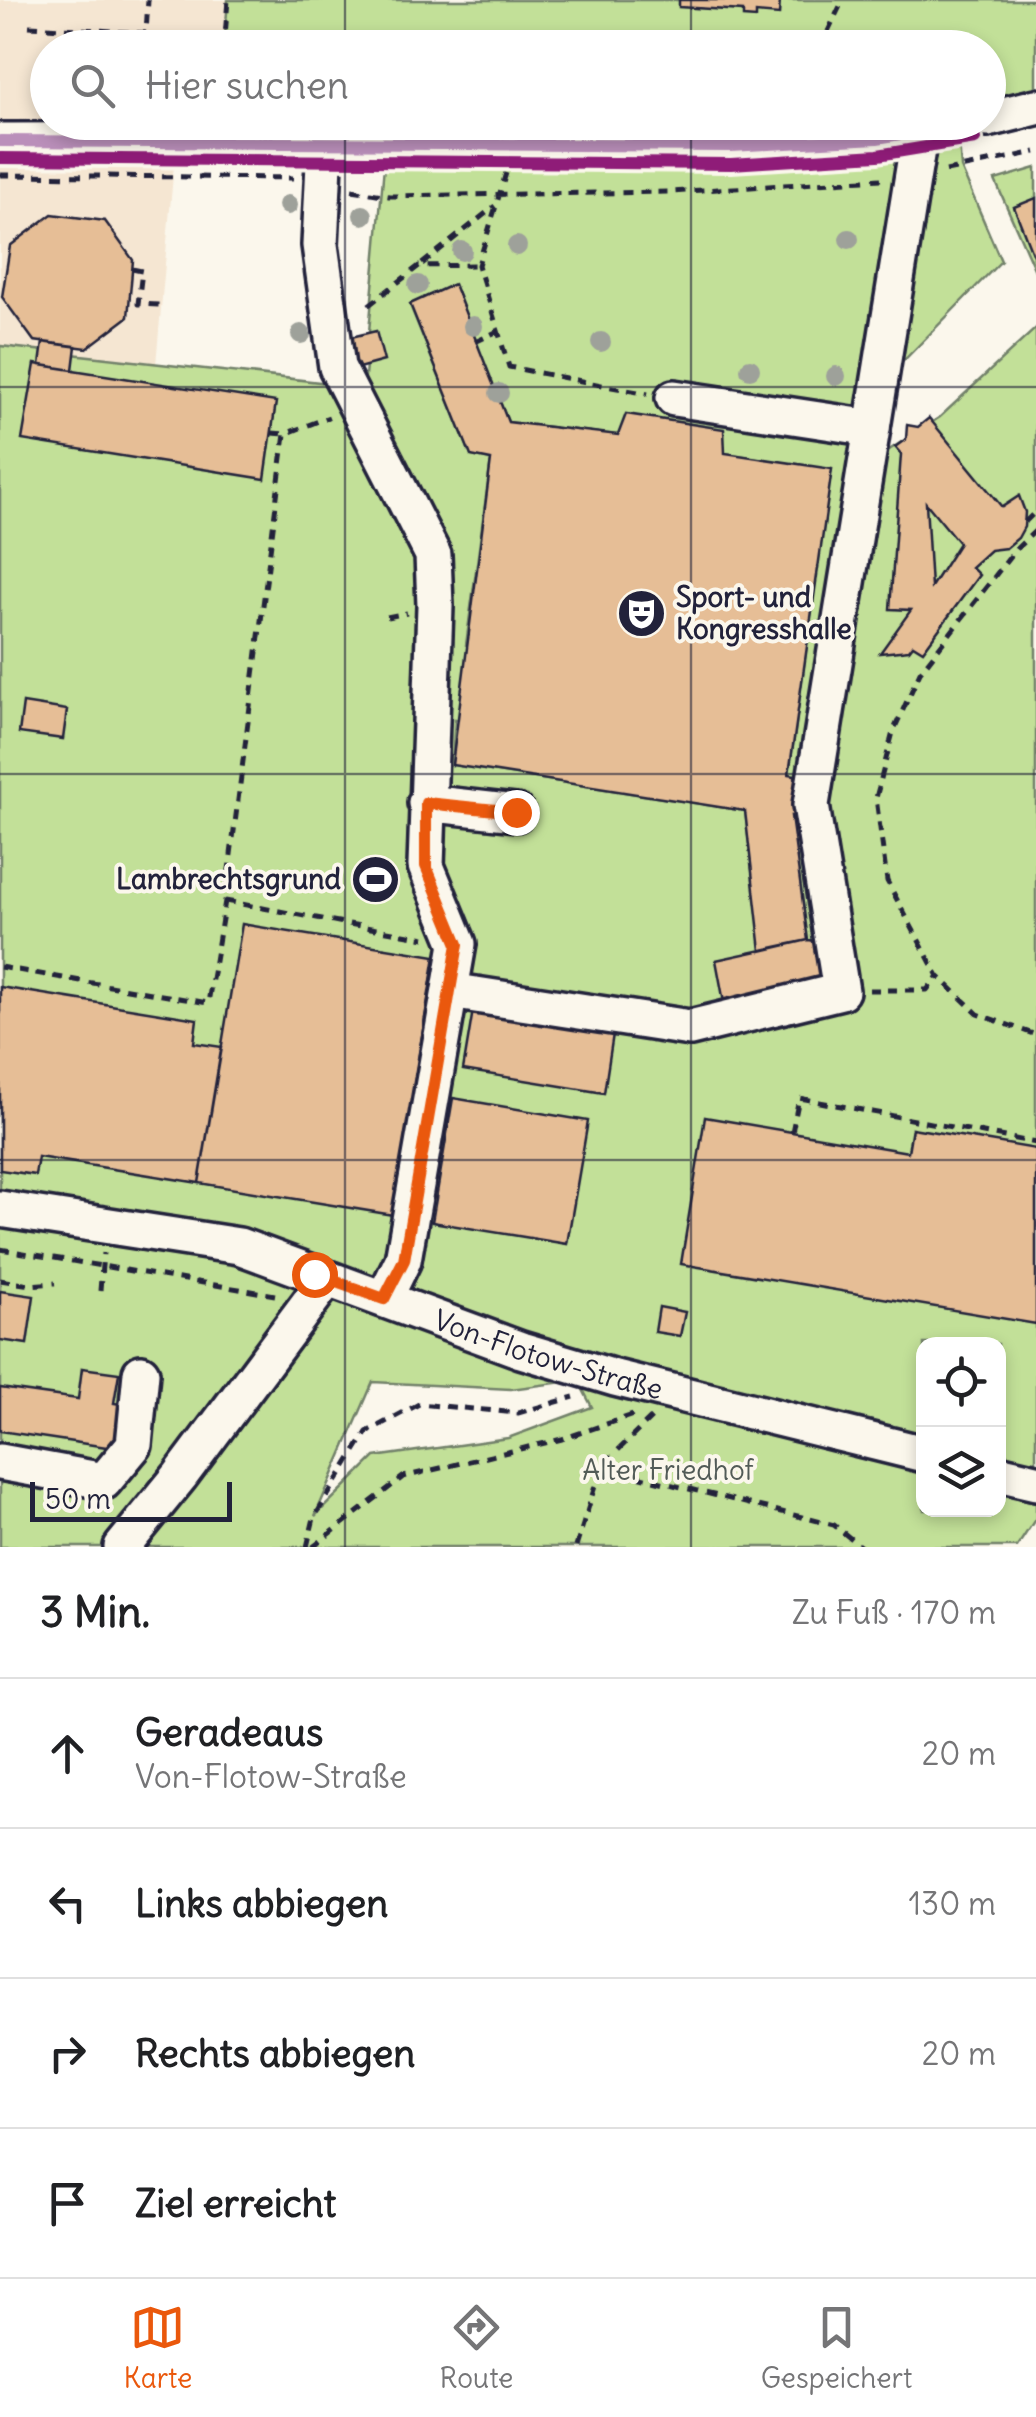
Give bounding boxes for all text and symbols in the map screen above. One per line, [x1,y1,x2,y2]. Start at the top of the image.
search box [30,30,1006,140]
icon: search [65,58,120,113]
text: Hier suchen [145,62,349,109]
place label: Sport- und Kongresshalle [676,579,852,647]
theatre icon: Sport- und Kongresshalle [615,587,667,639]
route end [494,790,540,836]
sports icon: Lambrechtsgrund [350,853,402,905]
place label: Lambrechtsgrund [116,861,342,897]
route start [292,1252,338,1298]
street label: Von-Flotow-Straße [429,1301,666,1407]
map controls [916,1337,1006,1517]
button: locate [916,1337,1006,1427]
button: layers [916,1427,1006,1517]
park label: Alter Friedhof [582,1452,755,1488]
scale bar [30,1477,232,1522]
text: 50 m [45,1481,111,1517]
text: 3 Min. [40,1586,150,1638]
text: Zu Fuß · 170 m [792,1592,996,1633]
text: Geradeaus [135,1709,323,1756]
icon: ahead [40,1726,95,1781]
text: 20 m [922,1733,996,1774]
text: Von-Flotow-Straße [135,1756,407,1797]
icon: left [40,1876,95,1931]
text: Links abbiegen [135,1880,388,1927]
text: 130 m [908,1883,996,1924]
icon: right [40,2026,95,2081]
text: Rechts abbiegen [135,2030,415,2077]
text: 20 m [922,2033,996,2074]
icon: arrive [40,2176,95,2231]
text: Ziel erreicht [135,2180,336,2227]
tab: Karte [124,2300,192,2396]
tab: Route [440,2300,513,2396]
tab: Gespeichert [761,2300,912,2396]

